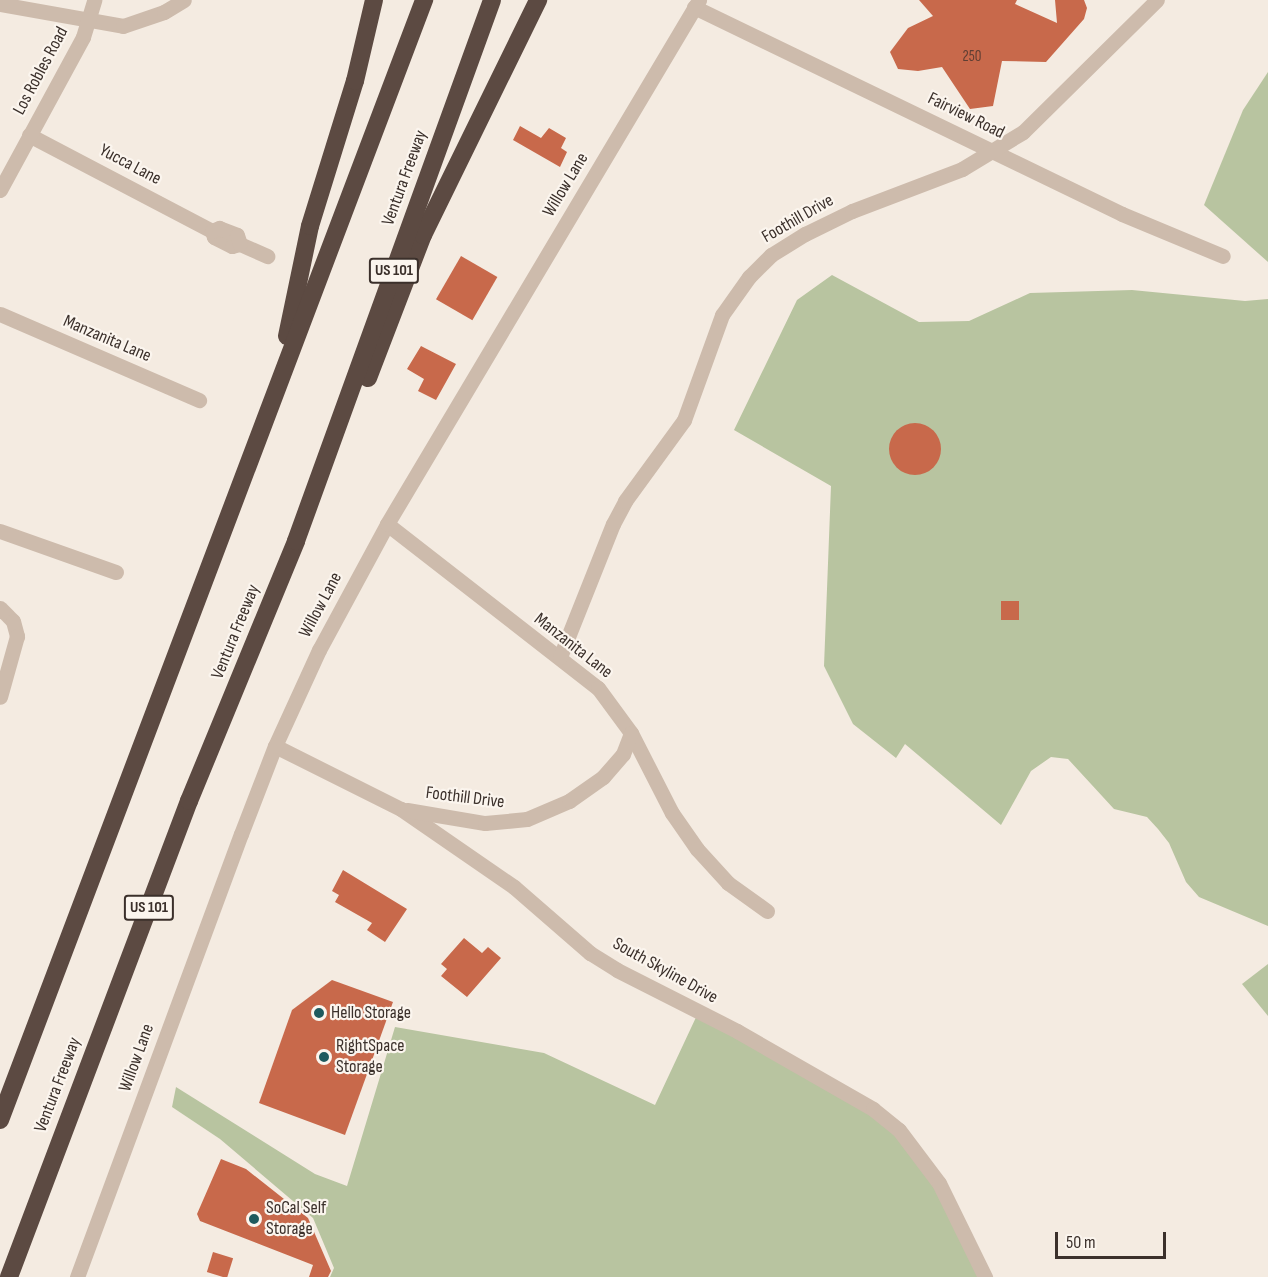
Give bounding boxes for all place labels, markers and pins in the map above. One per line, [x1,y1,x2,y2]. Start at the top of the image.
place label: Hello Storage [331,1002,411,1024]
marker: Hello Storage [312,1006,326,1020]
place label: RightSpace Storage [336,1036,405,1078]
marker: RightSpace Storage [317,1050,331,1064]
place label: SoCal Self Storage [266,1198,326,1240]
marker: SoCal Self Storage [247,1212,261,1226]

